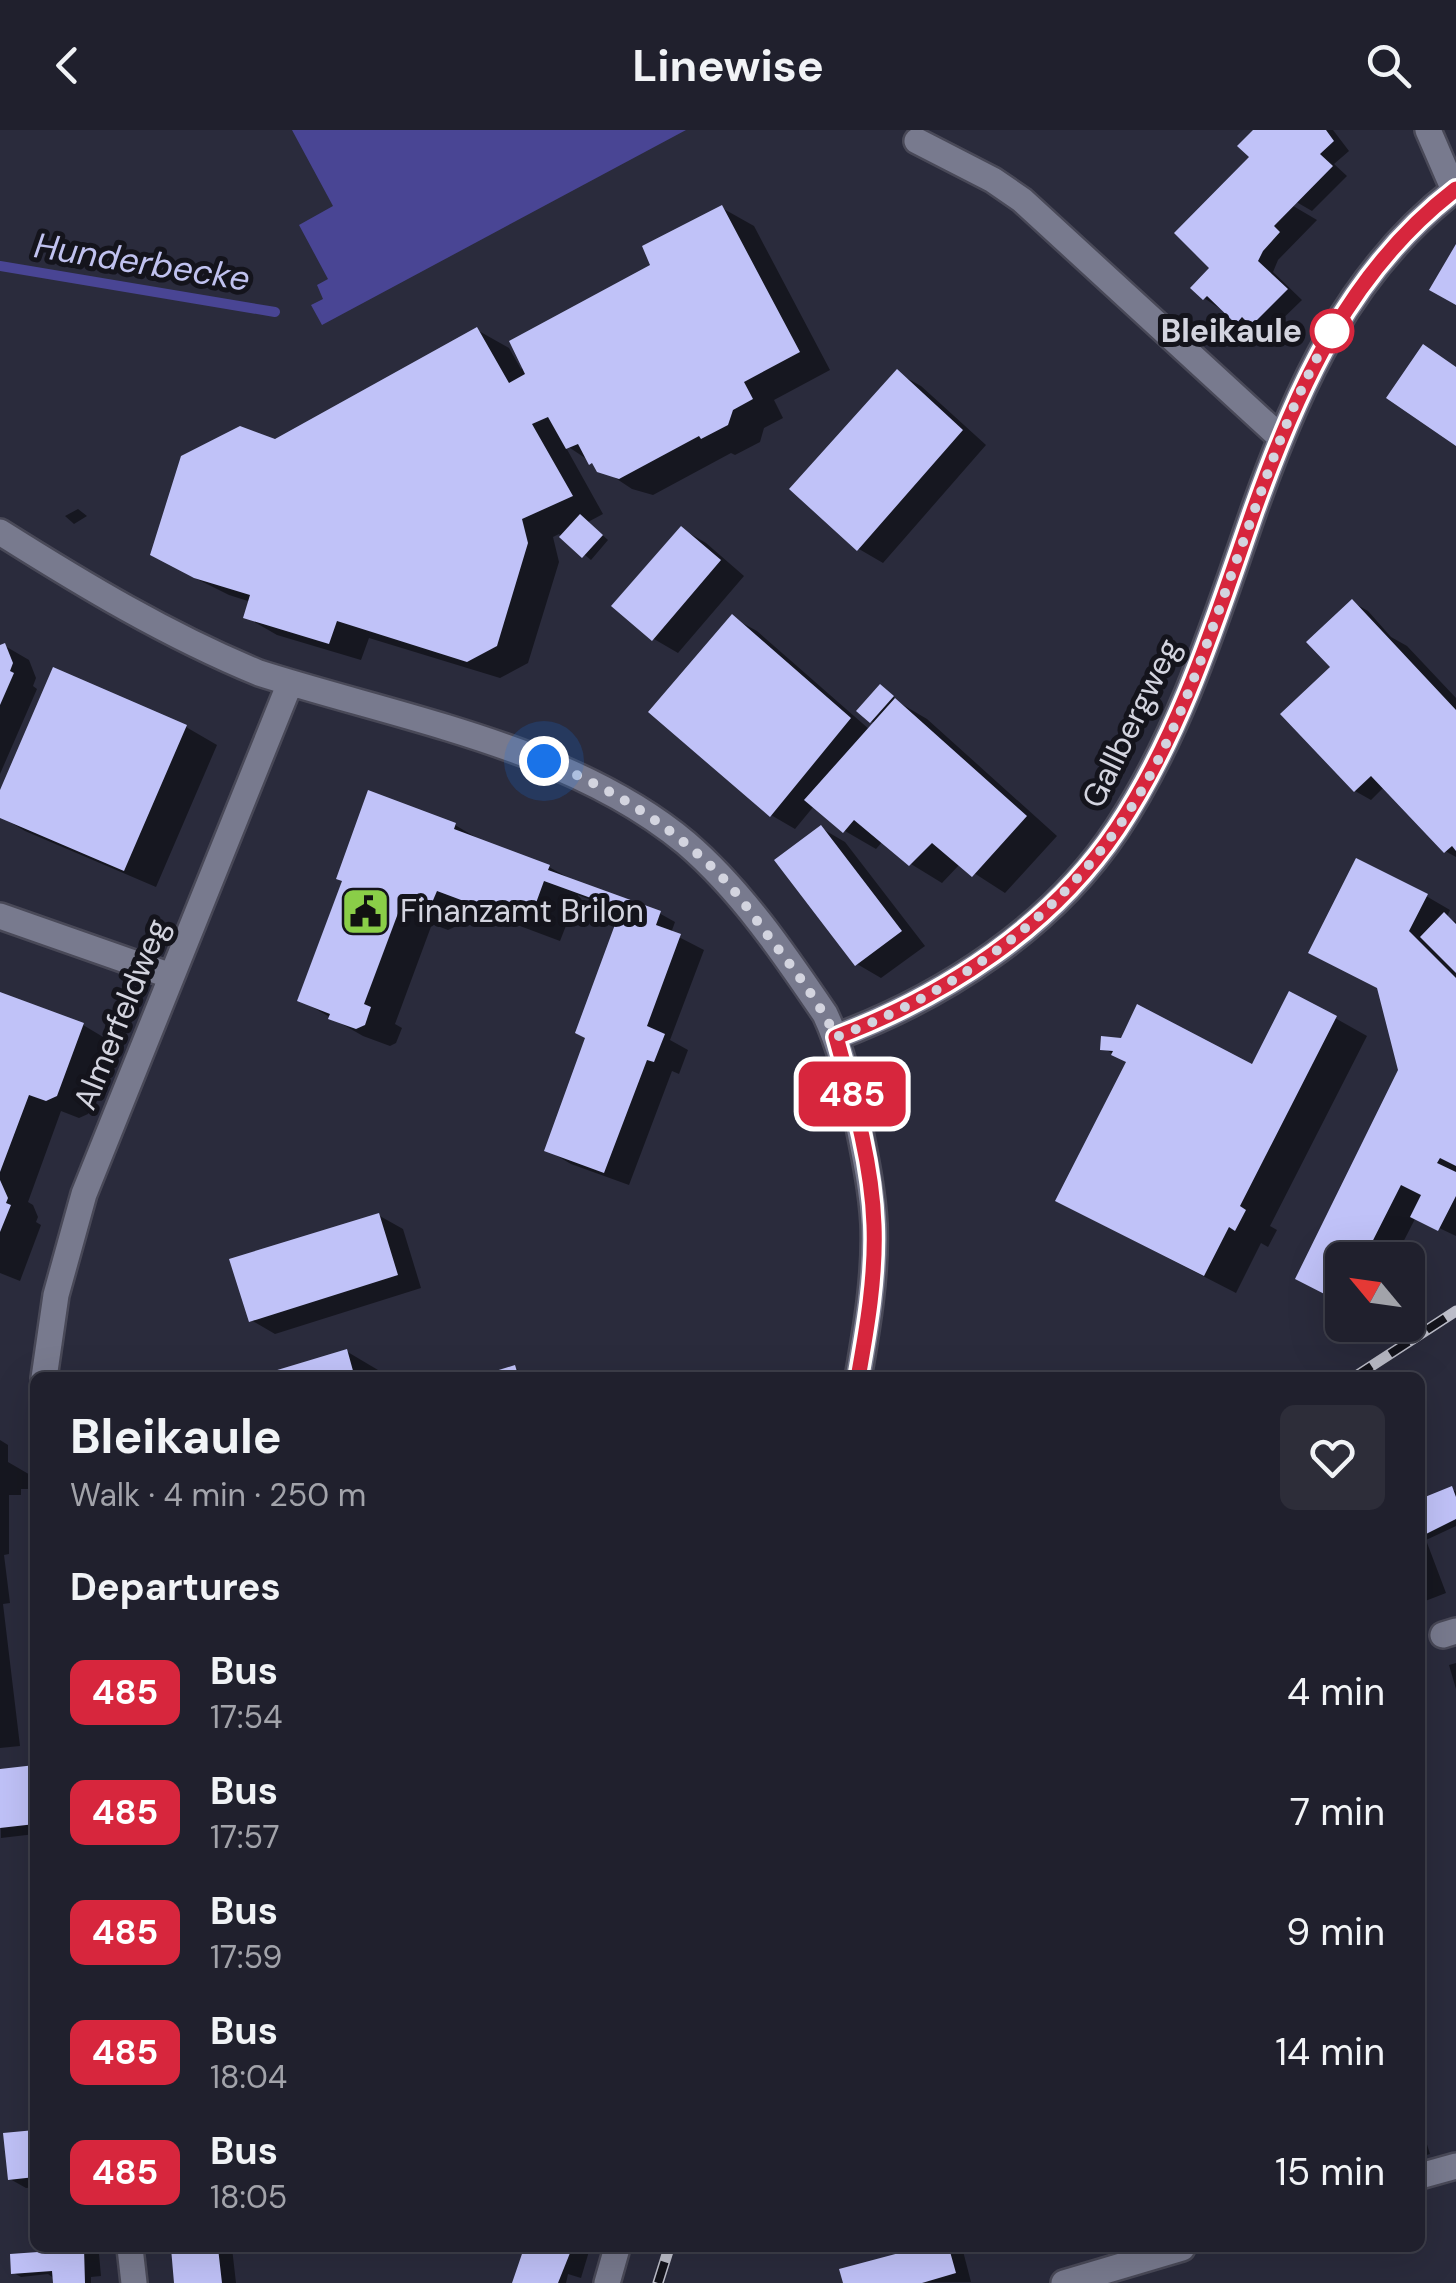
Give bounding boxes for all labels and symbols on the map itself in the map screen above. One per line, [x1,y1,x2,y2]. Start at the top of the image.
water label: Hunderbecke [31,222,253,302]
place label: Bleikaule [1161,310,1302,352]
marker: Bleikaule [1311,310,1353,352]
street label: Gallbergweg [1072,631,1190,815]
your location [519,736,569,786]
public building icon: Finanzamt Brilon [339,885,391,937]
place label: Finanzamt Brilon [400,890,644,932]
street label: Almerfeldweg [64,912,178,1116]
line badge: 485 [794,1062,910,1126]
north arrow [1325,1242,1425,1342]

